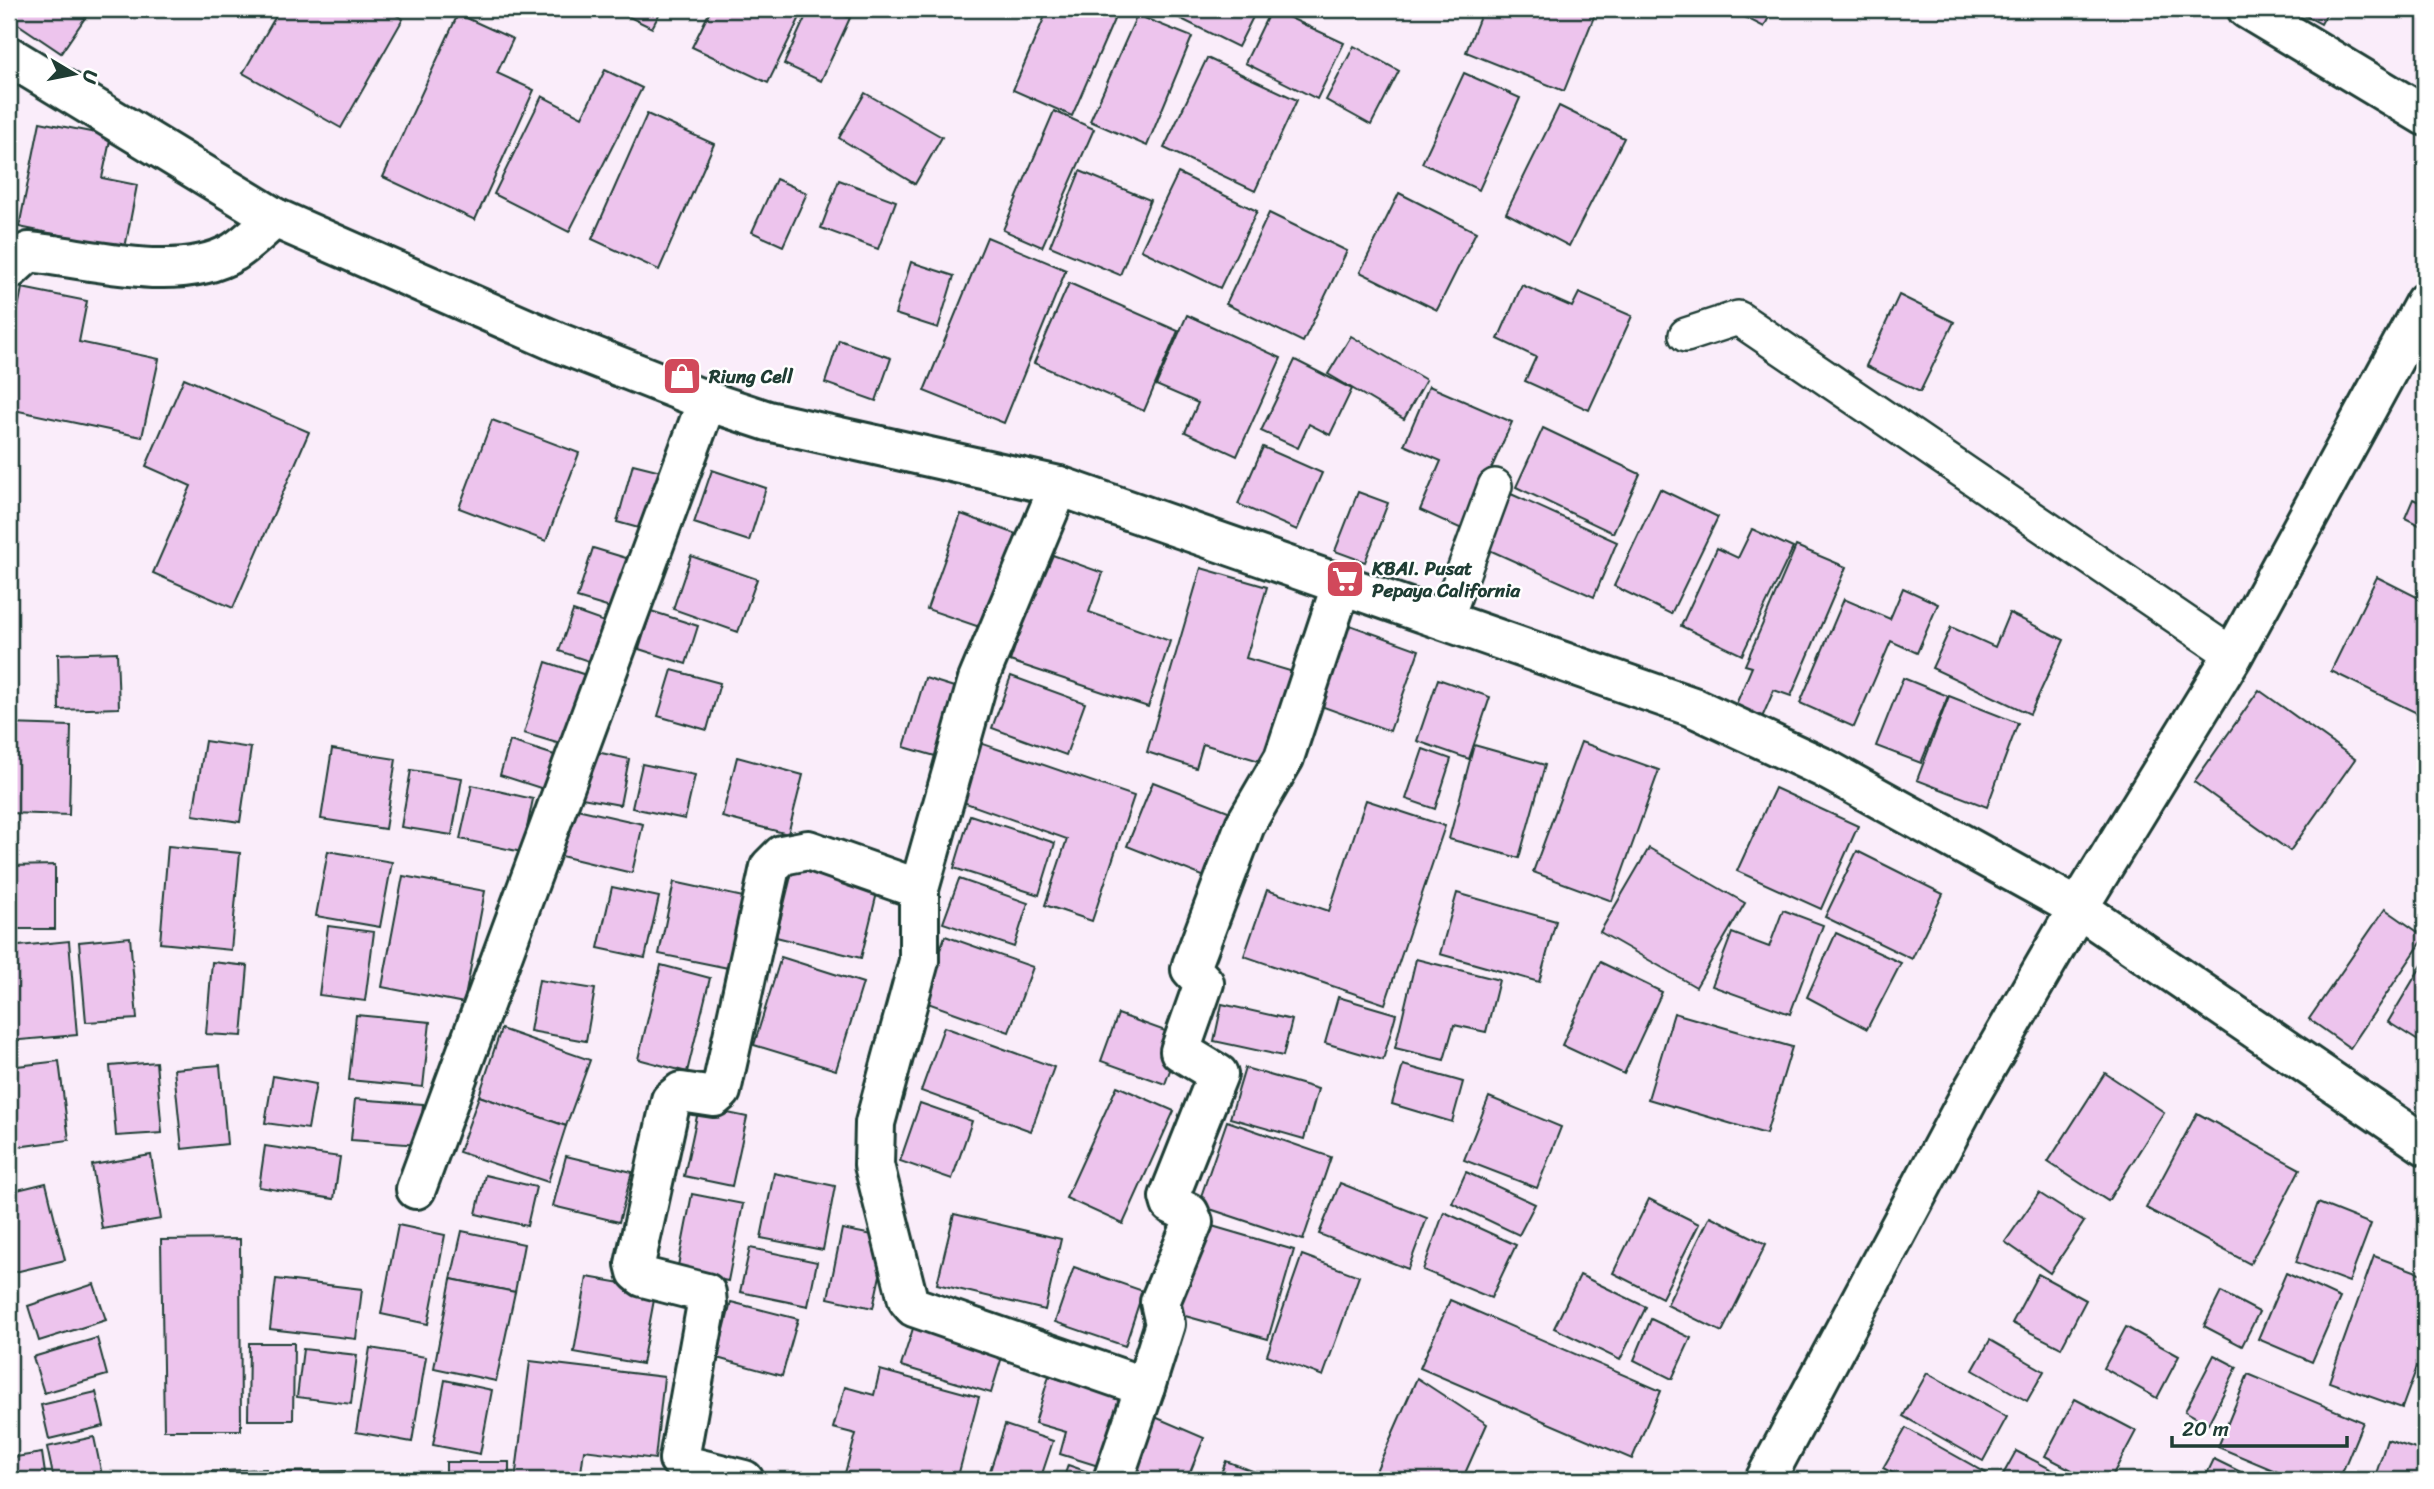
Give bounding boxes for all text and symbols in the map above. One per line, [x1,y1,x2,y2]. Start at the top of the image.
north arrow [38,38,108,108]
text: U [73,68,108,87]
shop icon: Riung Cell [661,355,703,397]
place label: Riung Cell [708,360,794,393]
place label: KBAI. Pusat Pepaya California [1371,552,1520,607]
supermarket icon: KBAI. Pusat Pepaya California [1324,558,1366,600]
scale bar [2172,1405,2346,1449]
text: 20 m [2182,1410,2229,1448]

